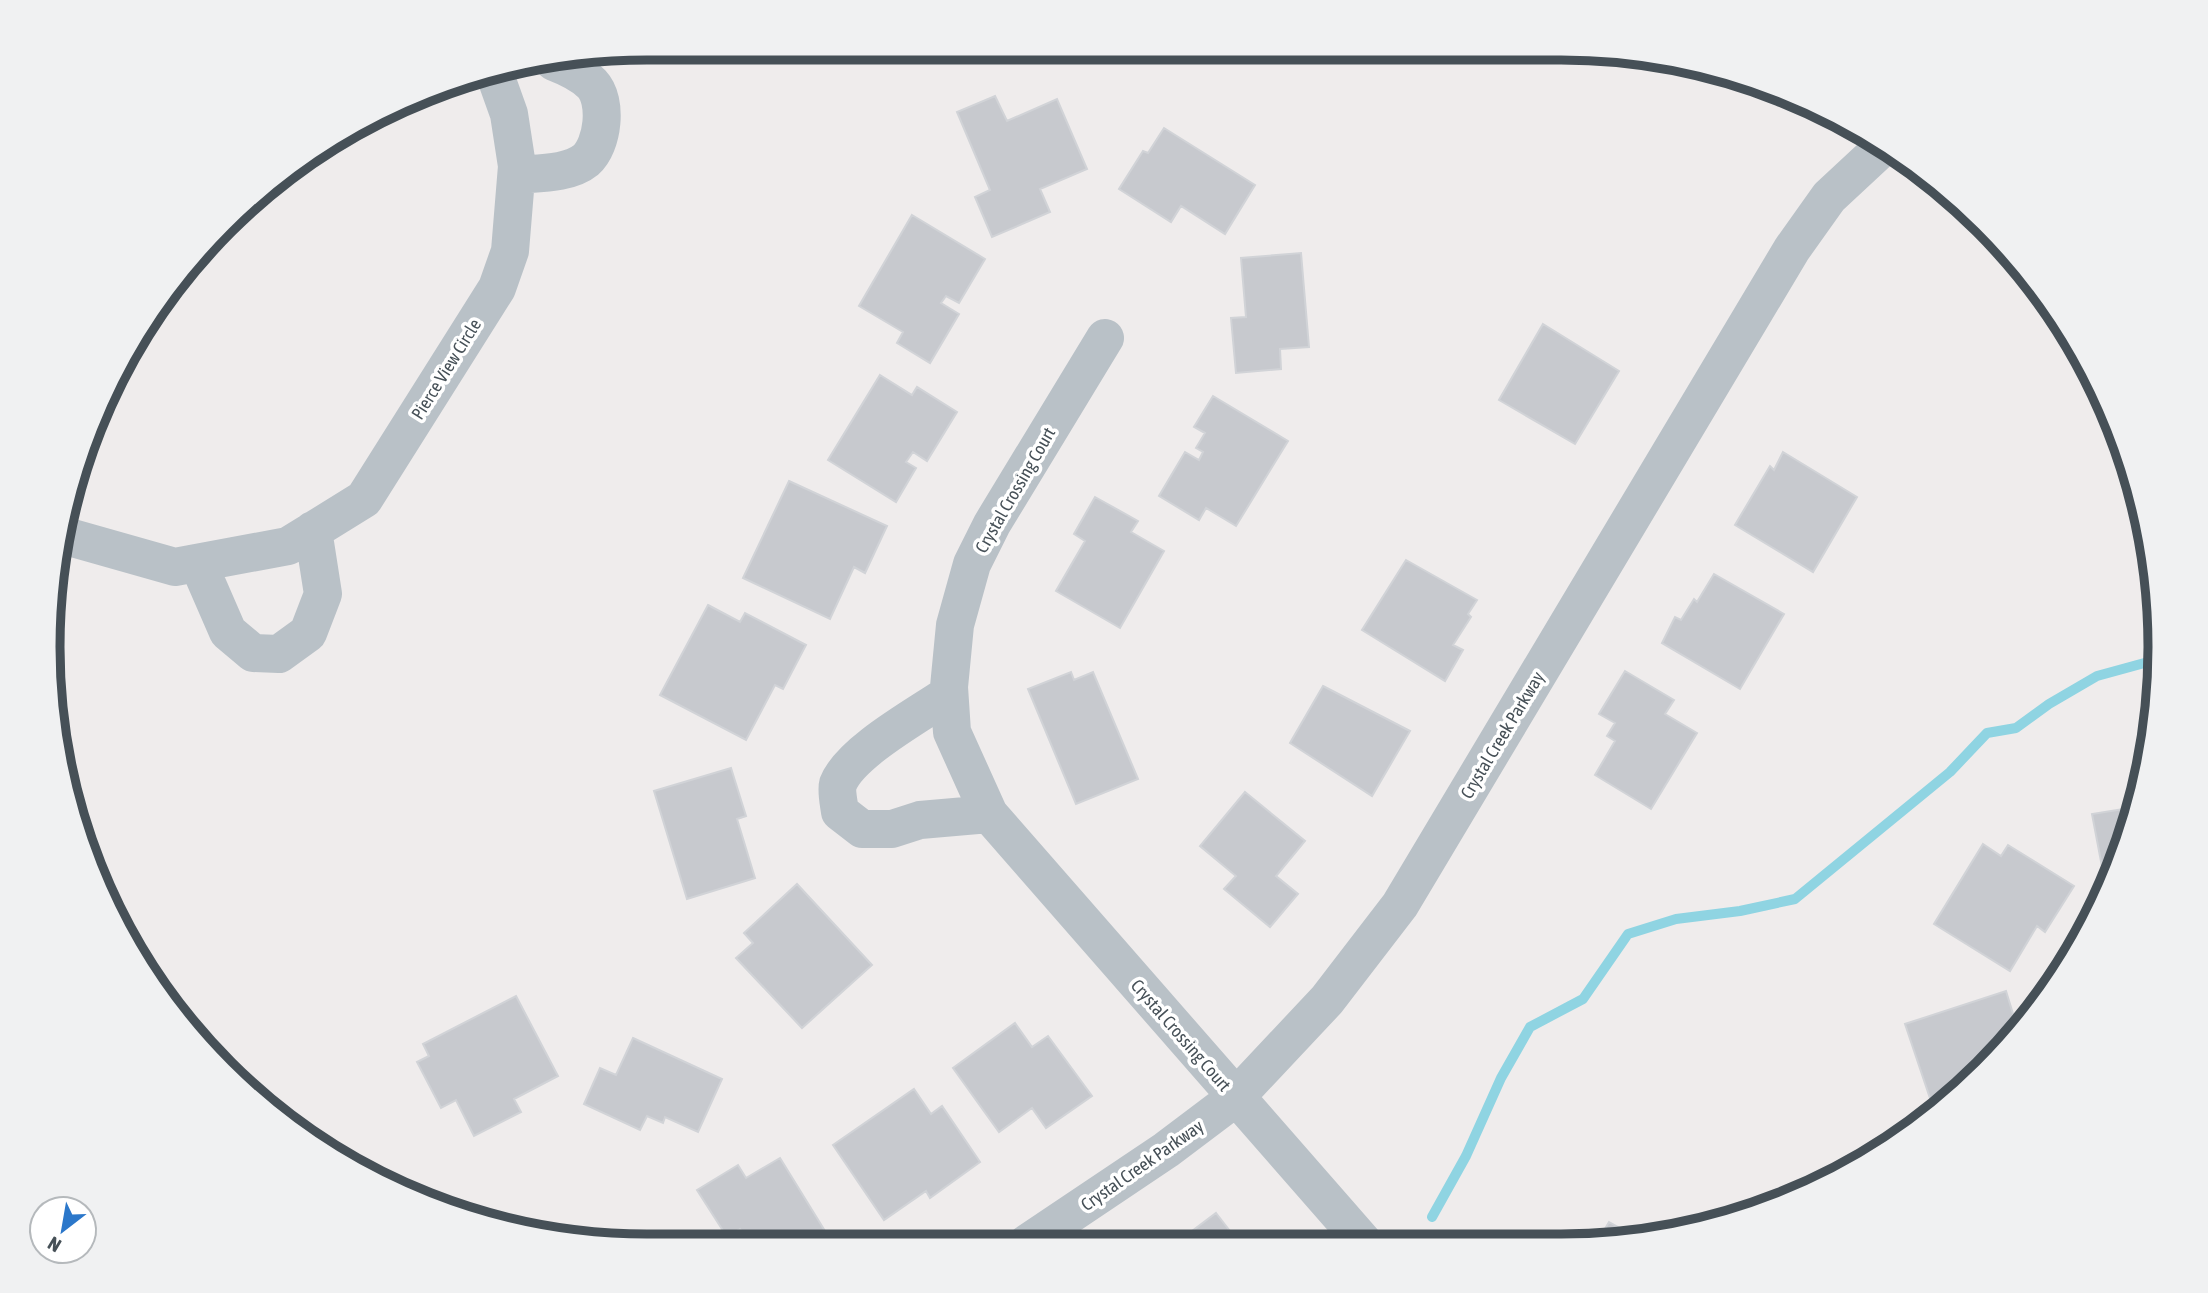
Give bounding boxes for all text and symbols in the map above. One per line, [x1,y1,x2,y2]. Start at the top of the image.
street label: Pierce View Circle [407,315,485,423]
street label: Crystal Crossing Court [971,424,1059,556]
street label: Crystal Creek Parkway [1456,668,1548,802]
street label: Crystal Crossing Court [1127,975,1235,1095]
street label: Crystal Creek Parkway [1077,1115,1207,1215]
north arrow [28,1195,98,1265]
text: N [44,1232,65,1257]

